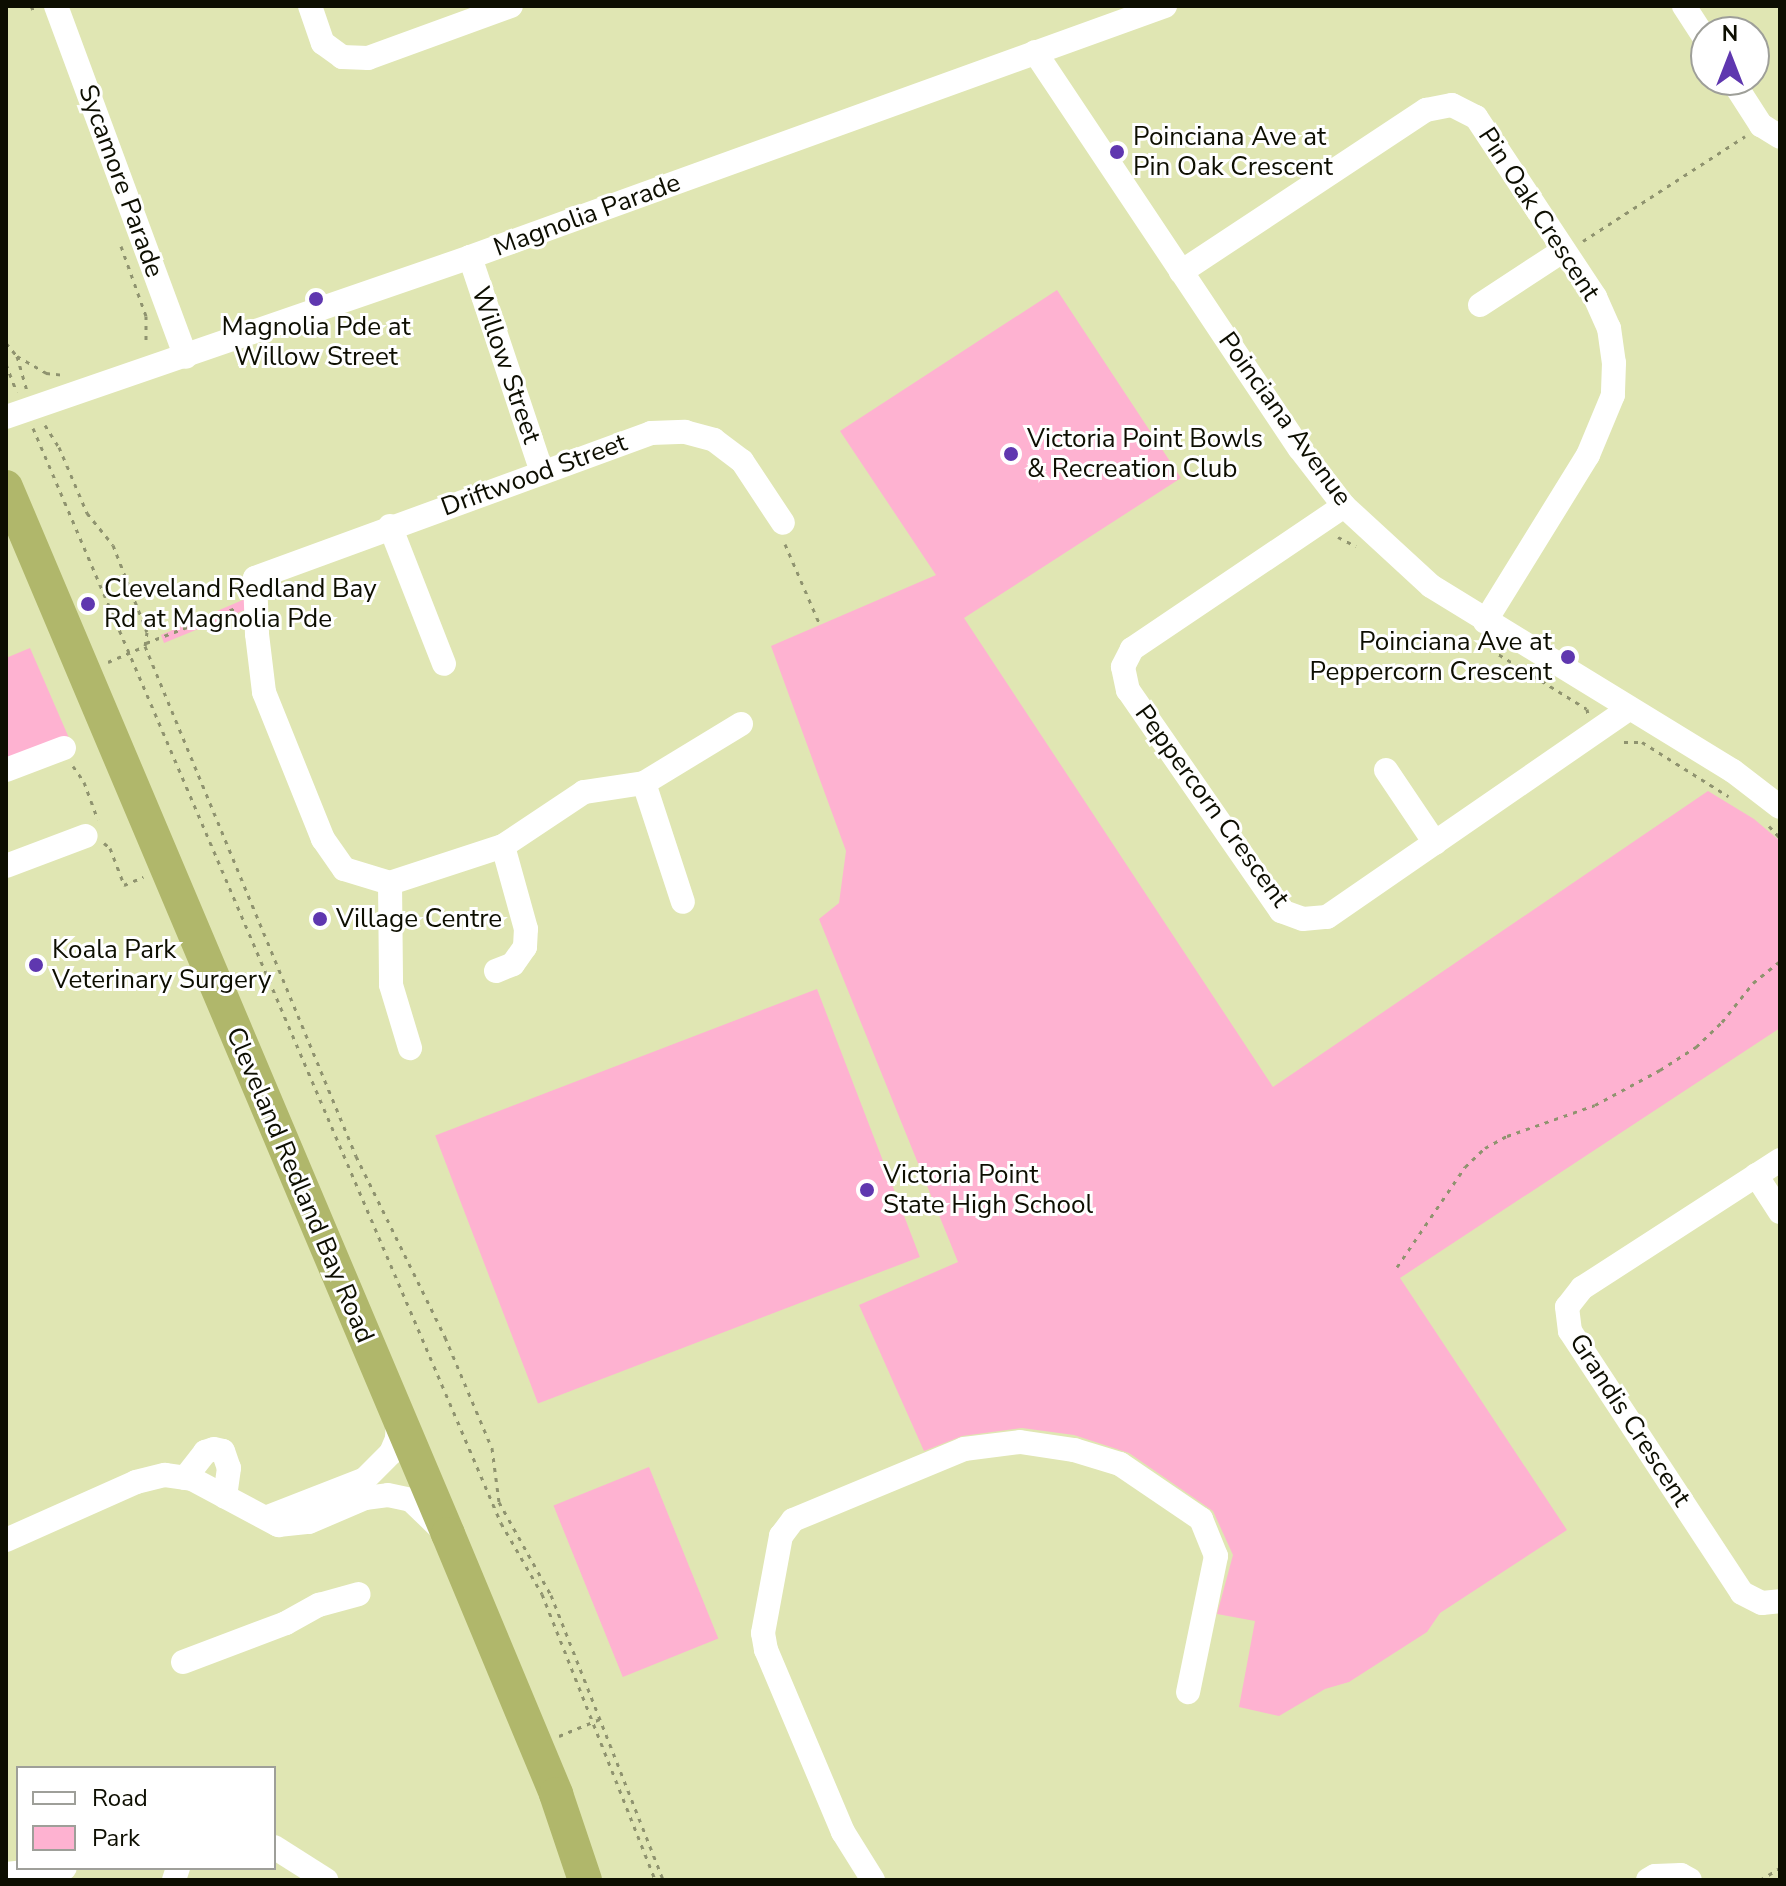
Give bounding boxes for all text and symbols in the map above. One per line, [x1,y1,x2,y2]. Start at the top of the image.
north arrow [1690,16,1770,96]
text: N [1722,19,1738,49]
street label: Sycamore Parade [72,80,170,282]
place label: Poinciana Ave at Pin Oak Crescent [1133,121,1333,182]
street label: Pin Oak Crescent [1472,122,1606,306]
marker: Poinciana Ave at Pin Oak Crescent [1108,143,1126,161]
street label: Magnolia Parade [489,167,685,263]
street label: Willow Street [465,283,547,447]
marker: Magnolia Pde at Willow Street [307,290,325,308]
place label: Magnolia Pde at Willow Street [221,311,411,372]
street label: Poinciana Avenue [1212,326,1358,512]
place label: Victoria Point Bowls & Recreation Club [1027,423,1263,484]
street label: Driftwood Street [437,427,631,523]
marker: Victoria Point Bowls & Recreation Club [1002,445,1020,463]
place label: Cleveland Redland Bay Rd at Magnolia Pde [104,573,377,634]
marker: Cleveland Redland Bay Rd at Magnolia Pde [79,595,97,613]
place label: Poinciana Ave at Peppercorn Crescent [1310,626,1552,688]
marker: Poinciana Ave at Peppercorn Crescent [1559,648,1577,666]
street label: Peppercorn Crescent [1128,699,1296,913]
place label: Village Centre [336,903,502,935]
marker: Village Centre [311,910,329,928]
place label: Koala Park Veterinary Surgery [52,934,271,996]
marker: Koala Park Veterinary Surgery [27,956,45,974]
street label: Cleveland Redland Bay Road [219,1023,381,1347]
place label: Victoria Point State High School [883,1159,1093,1220]
marker: Victoria Point State High School [858,1181,876,1199]
street label: Grandis Crescent [1563,1328,1697,1512]
legend [16,1766,276,1870]
text: Road [92,1782,148,1814]
text: Park [92,1822,140,1854]

